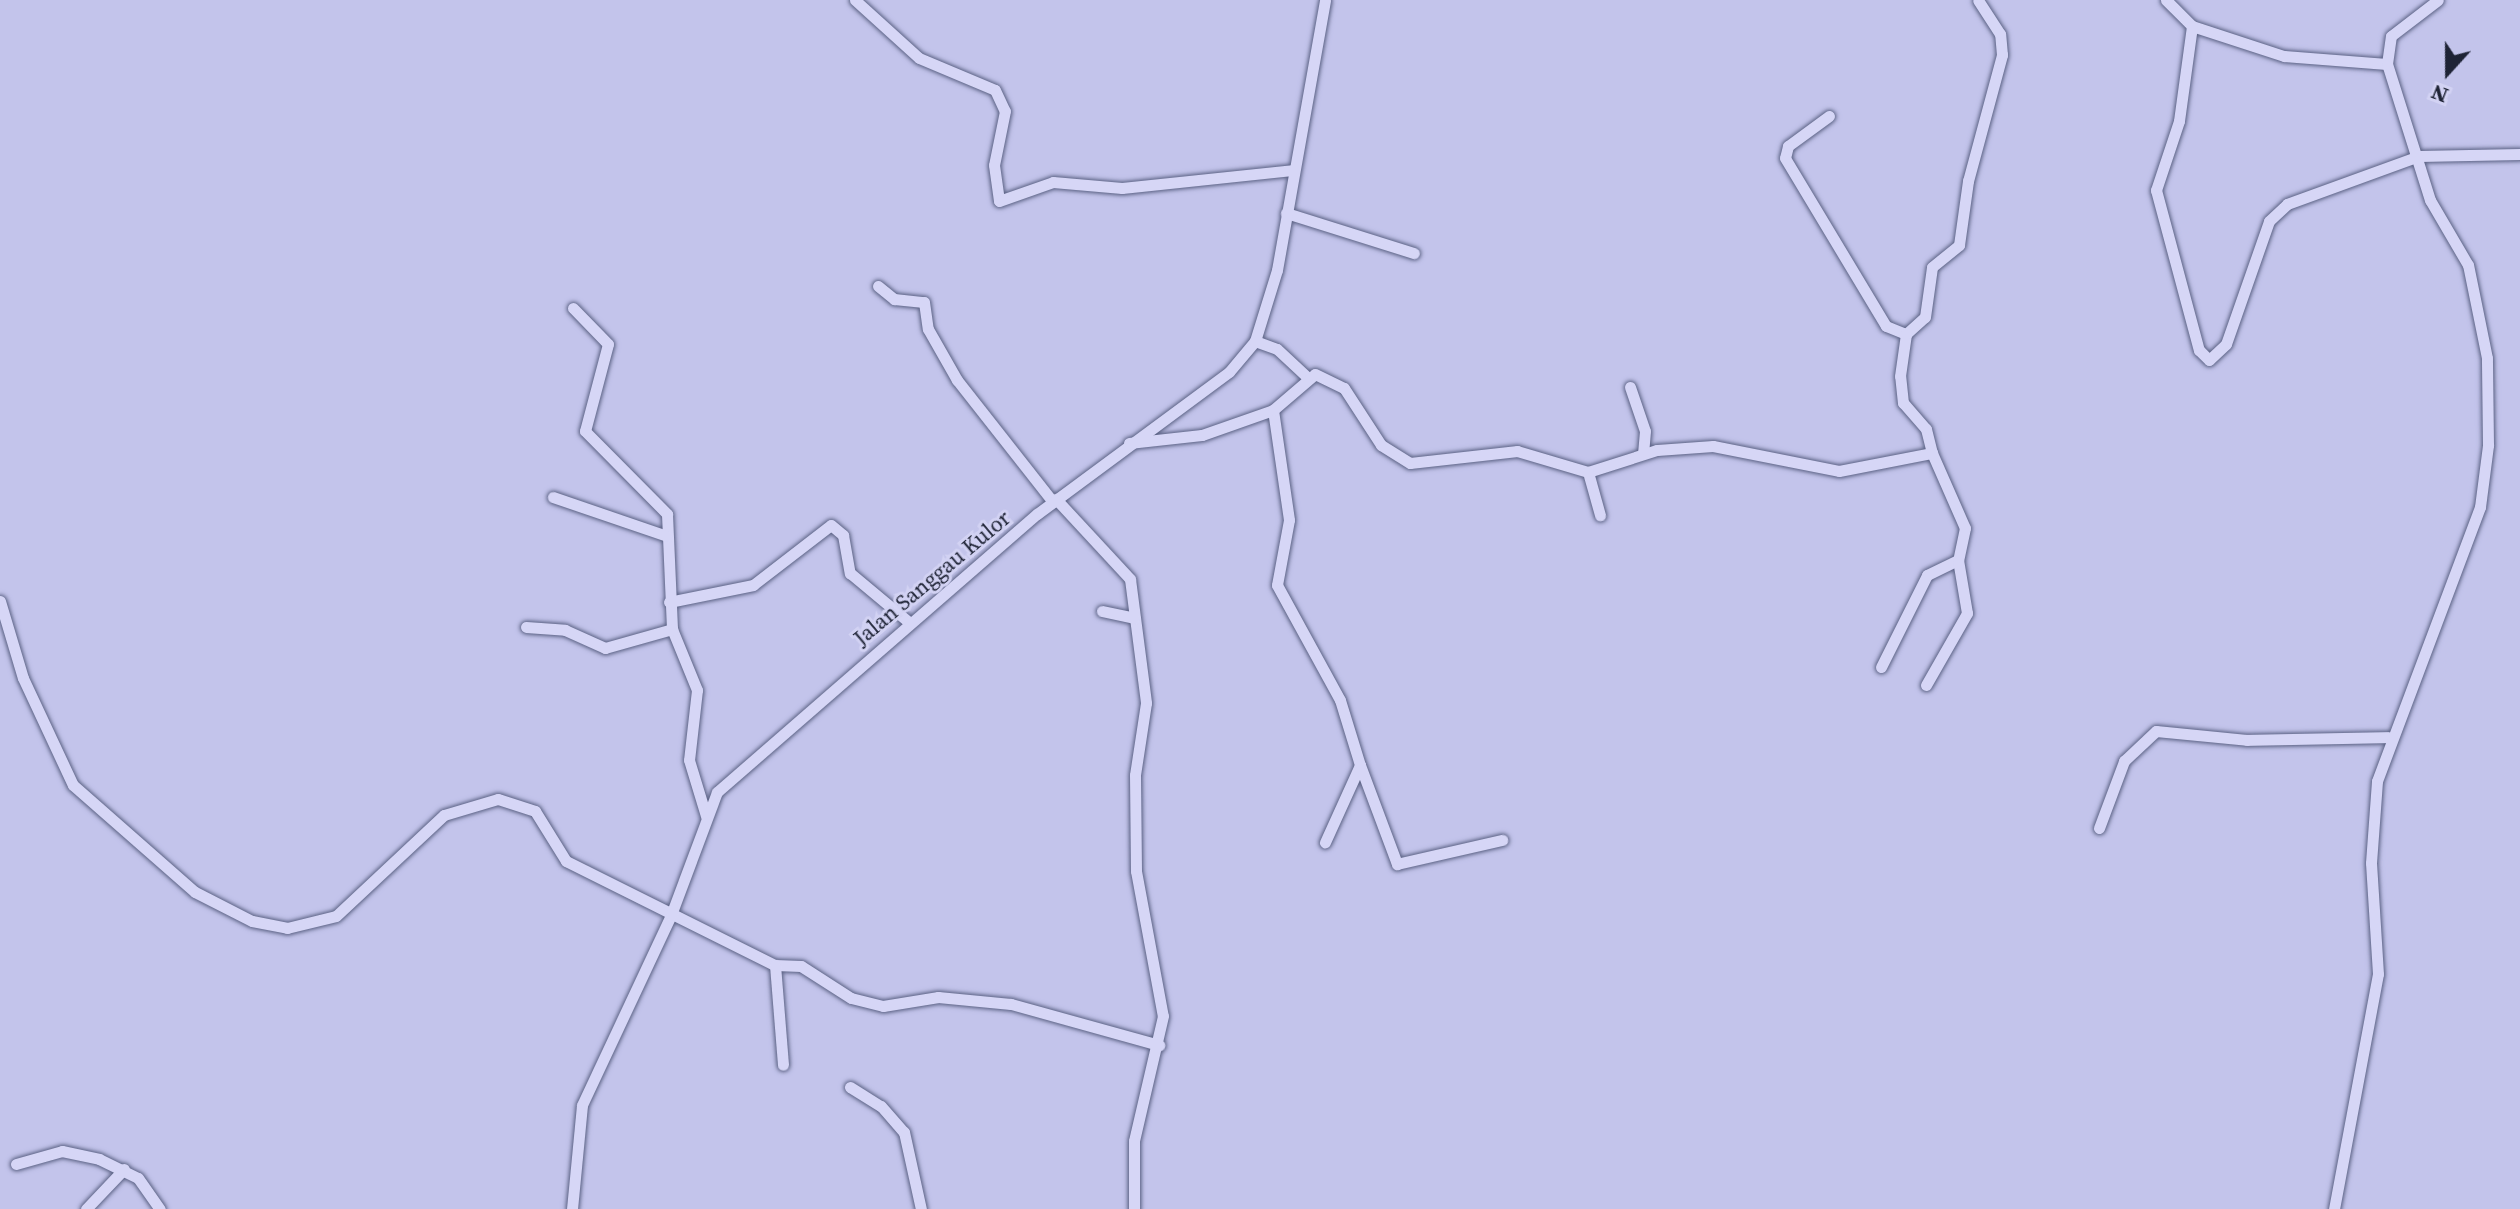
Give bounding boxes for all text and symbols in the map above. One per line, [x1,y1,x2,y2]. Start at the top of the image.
north arrow [2408,32,2488,112]
text: N [2427,78,2452,111]
street label: Jalan Sanggau Kulor [848,505,1016,651]

